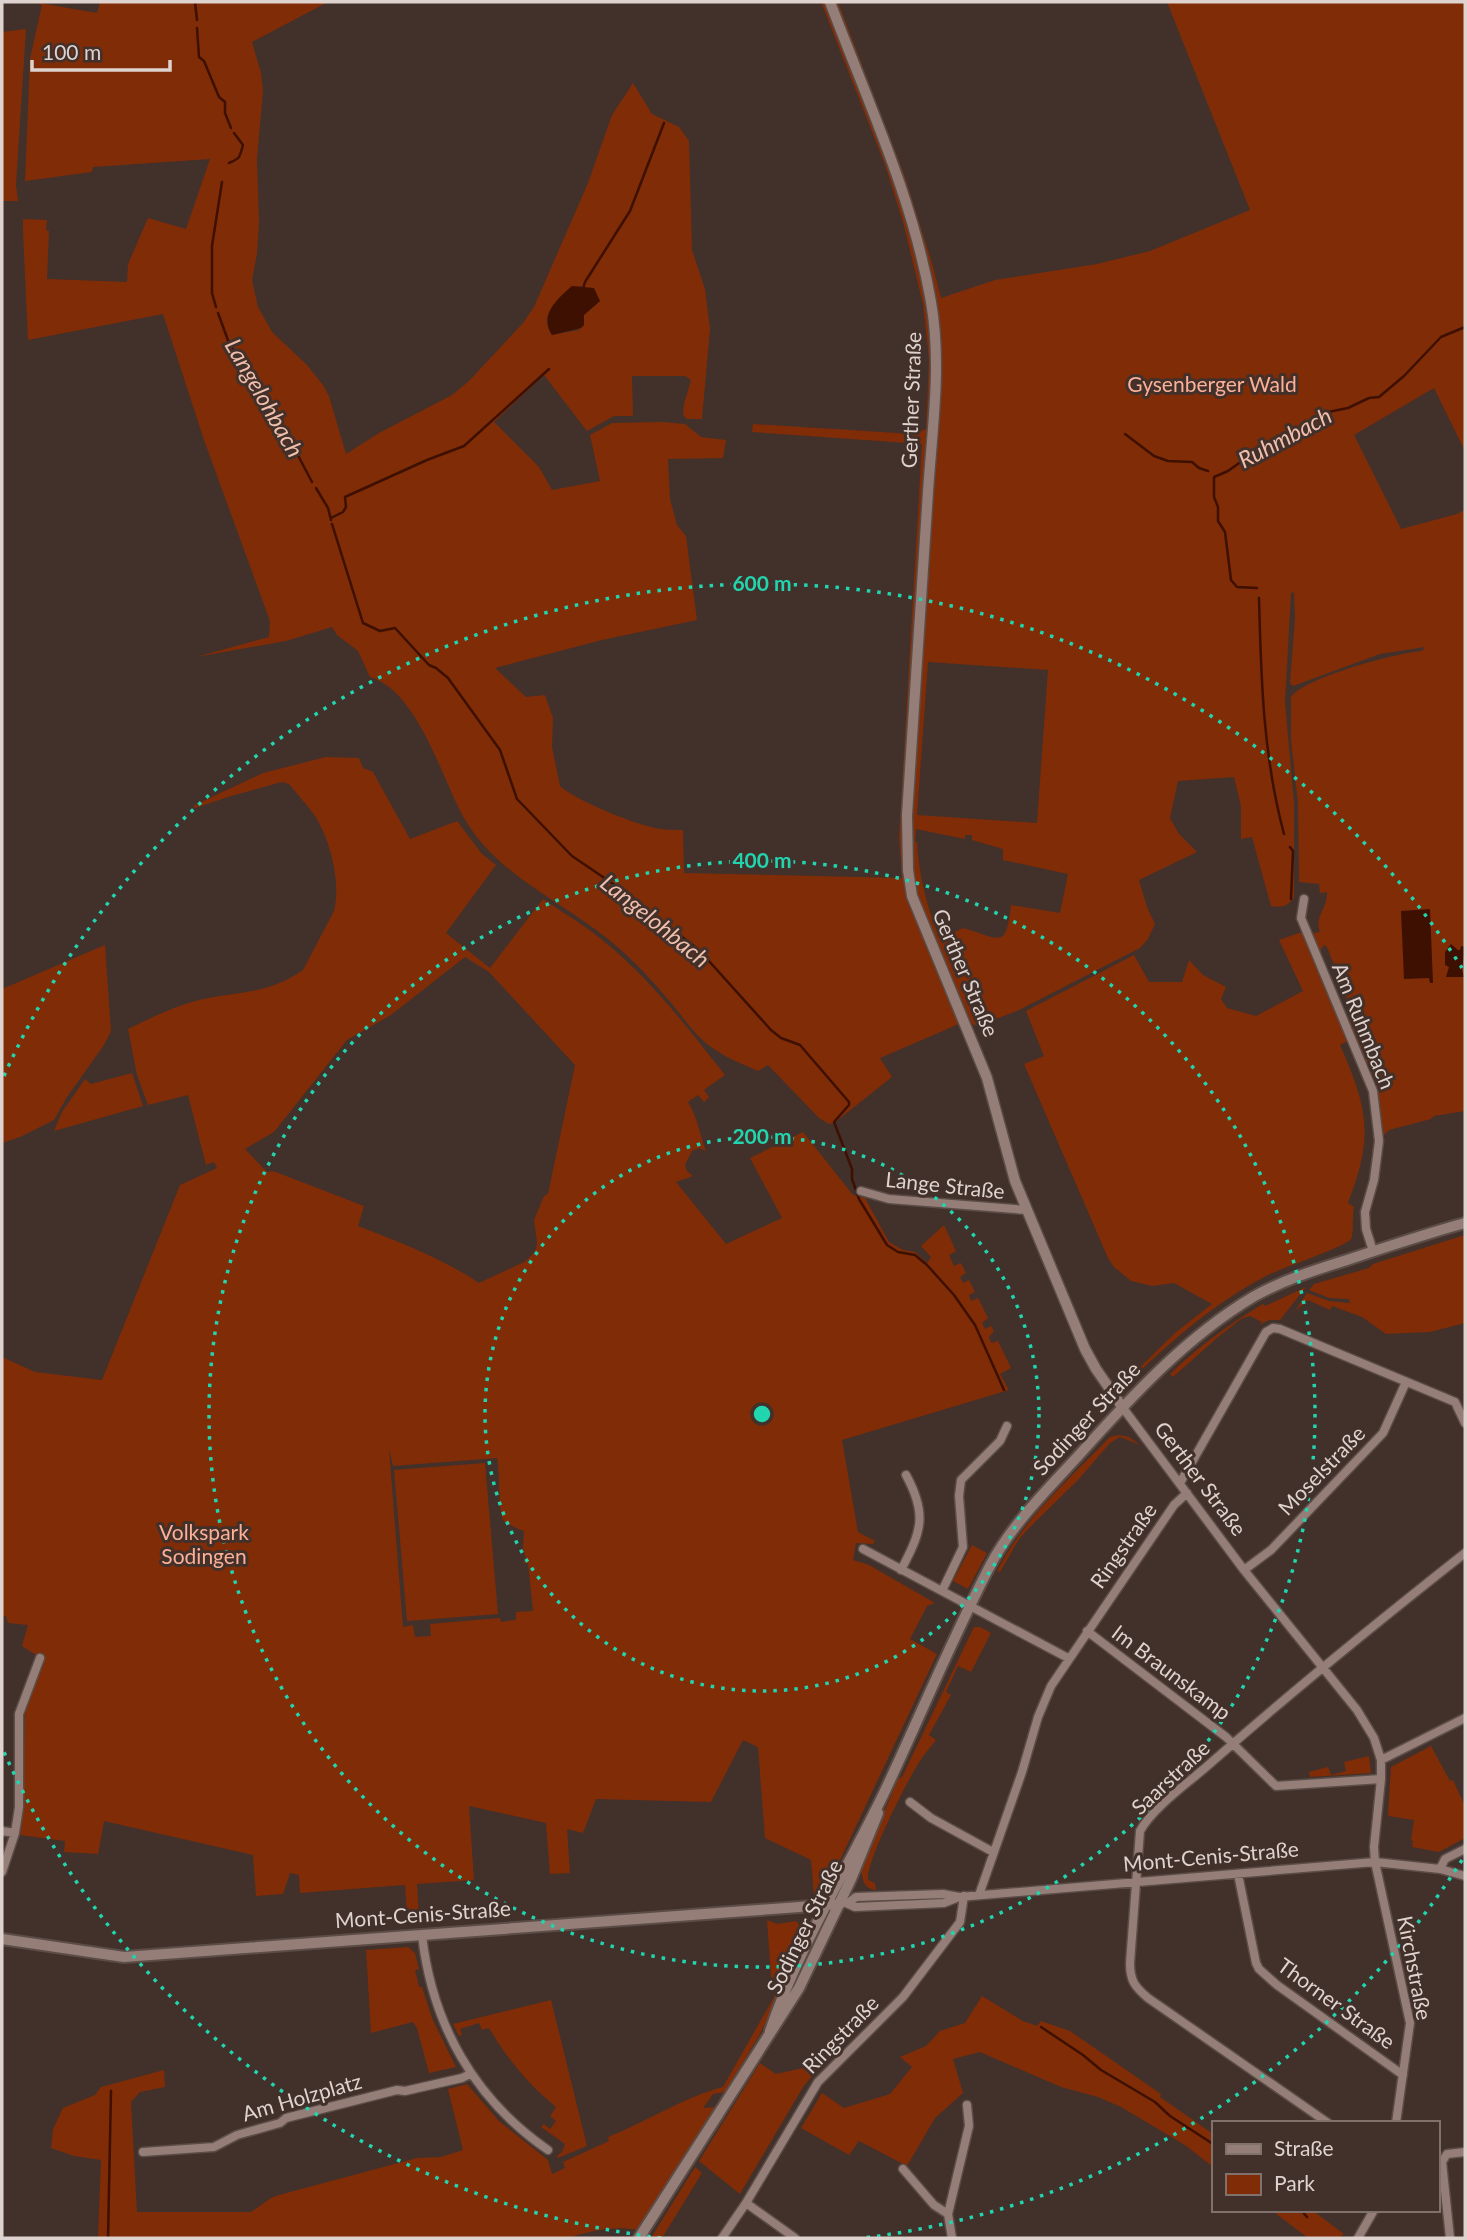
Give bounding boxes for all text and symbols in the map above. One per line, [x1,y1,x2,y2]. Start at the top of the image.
scale bar [32,28,170,72]
text: 100 m [42,39,101,64]
street label: Gerther Straße [896,331,925,469]
water label: Langelohbach [220,333,310,462]
park label: Gysenberger Wald [1127,371,1297,396]
water label: Ruhmbach [1233,401,1336,473]
text: 600 m [732,570,792,595]
text: 400 m [732,847,792,872]
water label: Langelohbach [595,868,716,973]
street label: Gerther Straße [928,905,1005,1040]
street label: Am Ruhmbach [1328,959,1401,1092]
text: 200 m [732,1123,792,1148]
street label: Lange Straße [884,1166,1006,1203]
street label: Sodinger Straße [1027,1356,1145,1480]
centre of rings [750,1402,774,1426]
street label: Gerther Straße [1150,1416,1252,1540]
street label: Moselstraße [1272,1420,1370,1520]
street label: Ringstraße [1084,1498,1161,1593]
park label: Volkspark Sodingen [159,1519,249,1568]
street label: Im Braunskamp [1108,1619,1236,1725]
street label: Saarstraße [1126,1735,1214,1819]
street label: Mont-Cenis-Straße [1122,1835,1300,1876]
street label: Sodinger Straße [760,1855,847,1997]
street label: Mont-Cenis-Straße [334,1895,512,1932]
street label: Kirchstraße [1393,1913,1438,2022]
street label: Thorner Straße [1274,1952,1400,2054]
street label: Ringstraße [797,1990,883,2078]
street label: Am Holzplatz [239,2068,364,2126]
legend [1212,2121,1439,2212]
text: Straße [1274,2135,1334,2160]
text: Park [1274,2170,1315,2195]

